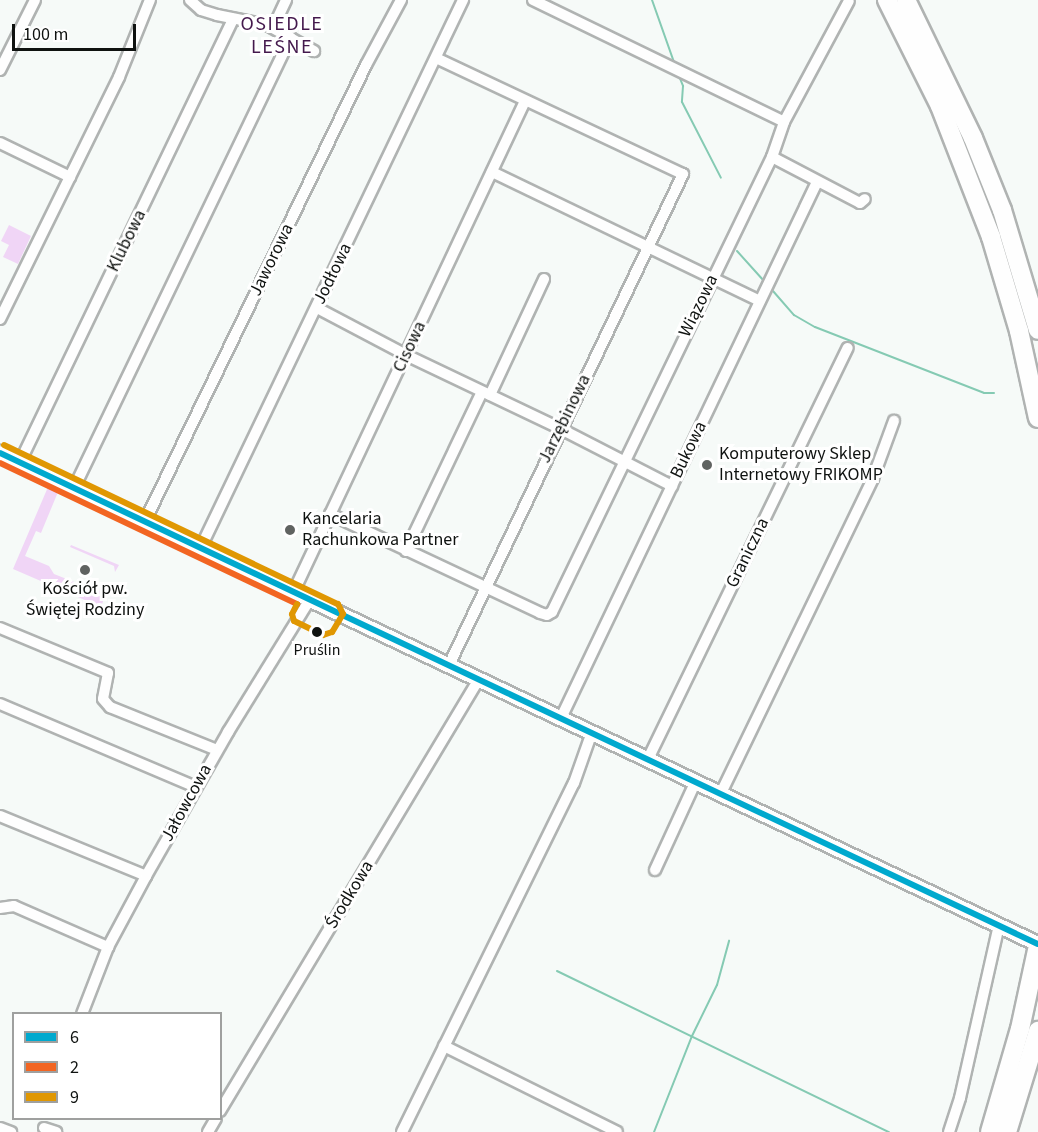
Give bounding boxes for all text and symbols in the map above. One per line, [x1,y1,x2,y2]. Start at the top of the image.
scale bar [15,12,140,50]
district label: OSIEDLE LEŚNE [241,12,323,59]
text: 100 m [23,22,68,47]
street label: Klubowa [103,206,151,276]
street label: Jaworowa [245,220,299,300]
street label: Jodłowa [309,240,357,308]
street label: Wiązowa [675,271,723,341]
street label: Cisowa [389,318,431,376]
street label: Jarzębinowa [534,371,596,467]
street label: Bukowa [666,418,712,482]
place label: Komputerowy Sklep Internetowy FRIKOMP [719,444,883,486]
marker: Komputerowy Sklep Internetowy FRIKOMP [700,458,714,472]
place label: Kancelaria Rachunkowa Partner [302,509,458,552]
street label: Graniczna [722,515,774,591]
marker: Kancelaria Rachunkowa Partner [283,523,297,537]
marker: Kościół pw. Świętej Rodziny [78,563,92,577]
place label: Kościół pw. Świętej Rodziny [26,579,144,622]
marker: Pruślin [311,626,323,638]
place label: Pruślin [294,640,340,660]
street label: Jałowcowa [157,761,217,845]
street label: Środkowa [321,857,379,933]
legend [12,1012,222,1120]
text: 6 [70,1025,79,1050]
text: 2 [70,1055,79,1080]
text: 9 [70,1085,79,1110]

